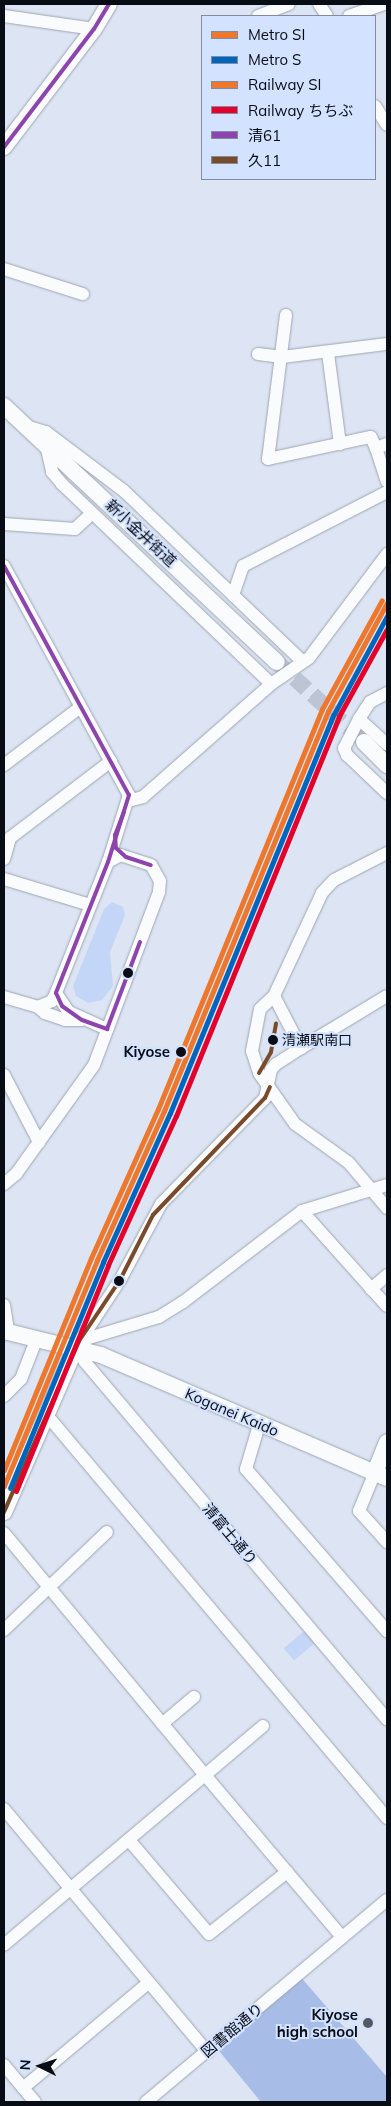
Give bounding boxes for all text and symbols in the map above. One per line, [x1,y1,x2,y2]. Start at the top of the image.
legend [201,15,376,180]
text: Metro SI [248,25,305,44]
text: Metro S [248,50,301,69]
text: Railway SI [248,75,321,94]
text: Railway ちちぶ [248,101,353,120]
text: 清61 [248,126,281,145]
text: 久11 [248,151,281,170]
street label: 新小金井街道 [102,496,180,570]
unlabelled marker [123,968,133,978]
place label: 清瀬駅南口 [282,1032,352,1048]
marker: 清瀬駅南口 [268,1035,278,1045]
place label: Kiyose [123,1043,170,1061]
marker: Kiyose [174,1045,188,1059]
unlabelled marker [114,1276,124,1286]
street label: Koganei Kaido [182,1384,282,1440]
street label: 清富士通り [199,1499,261,1569]
street label: 図書館通り [197,1999,267,2061]
place label: Kiyose high school [277,2005,358,2040]
marker: Kiyose high school [362,2017,374,2029]
north arrow [15,2041,65,2091]
text: N [16,2059,34,2071]

